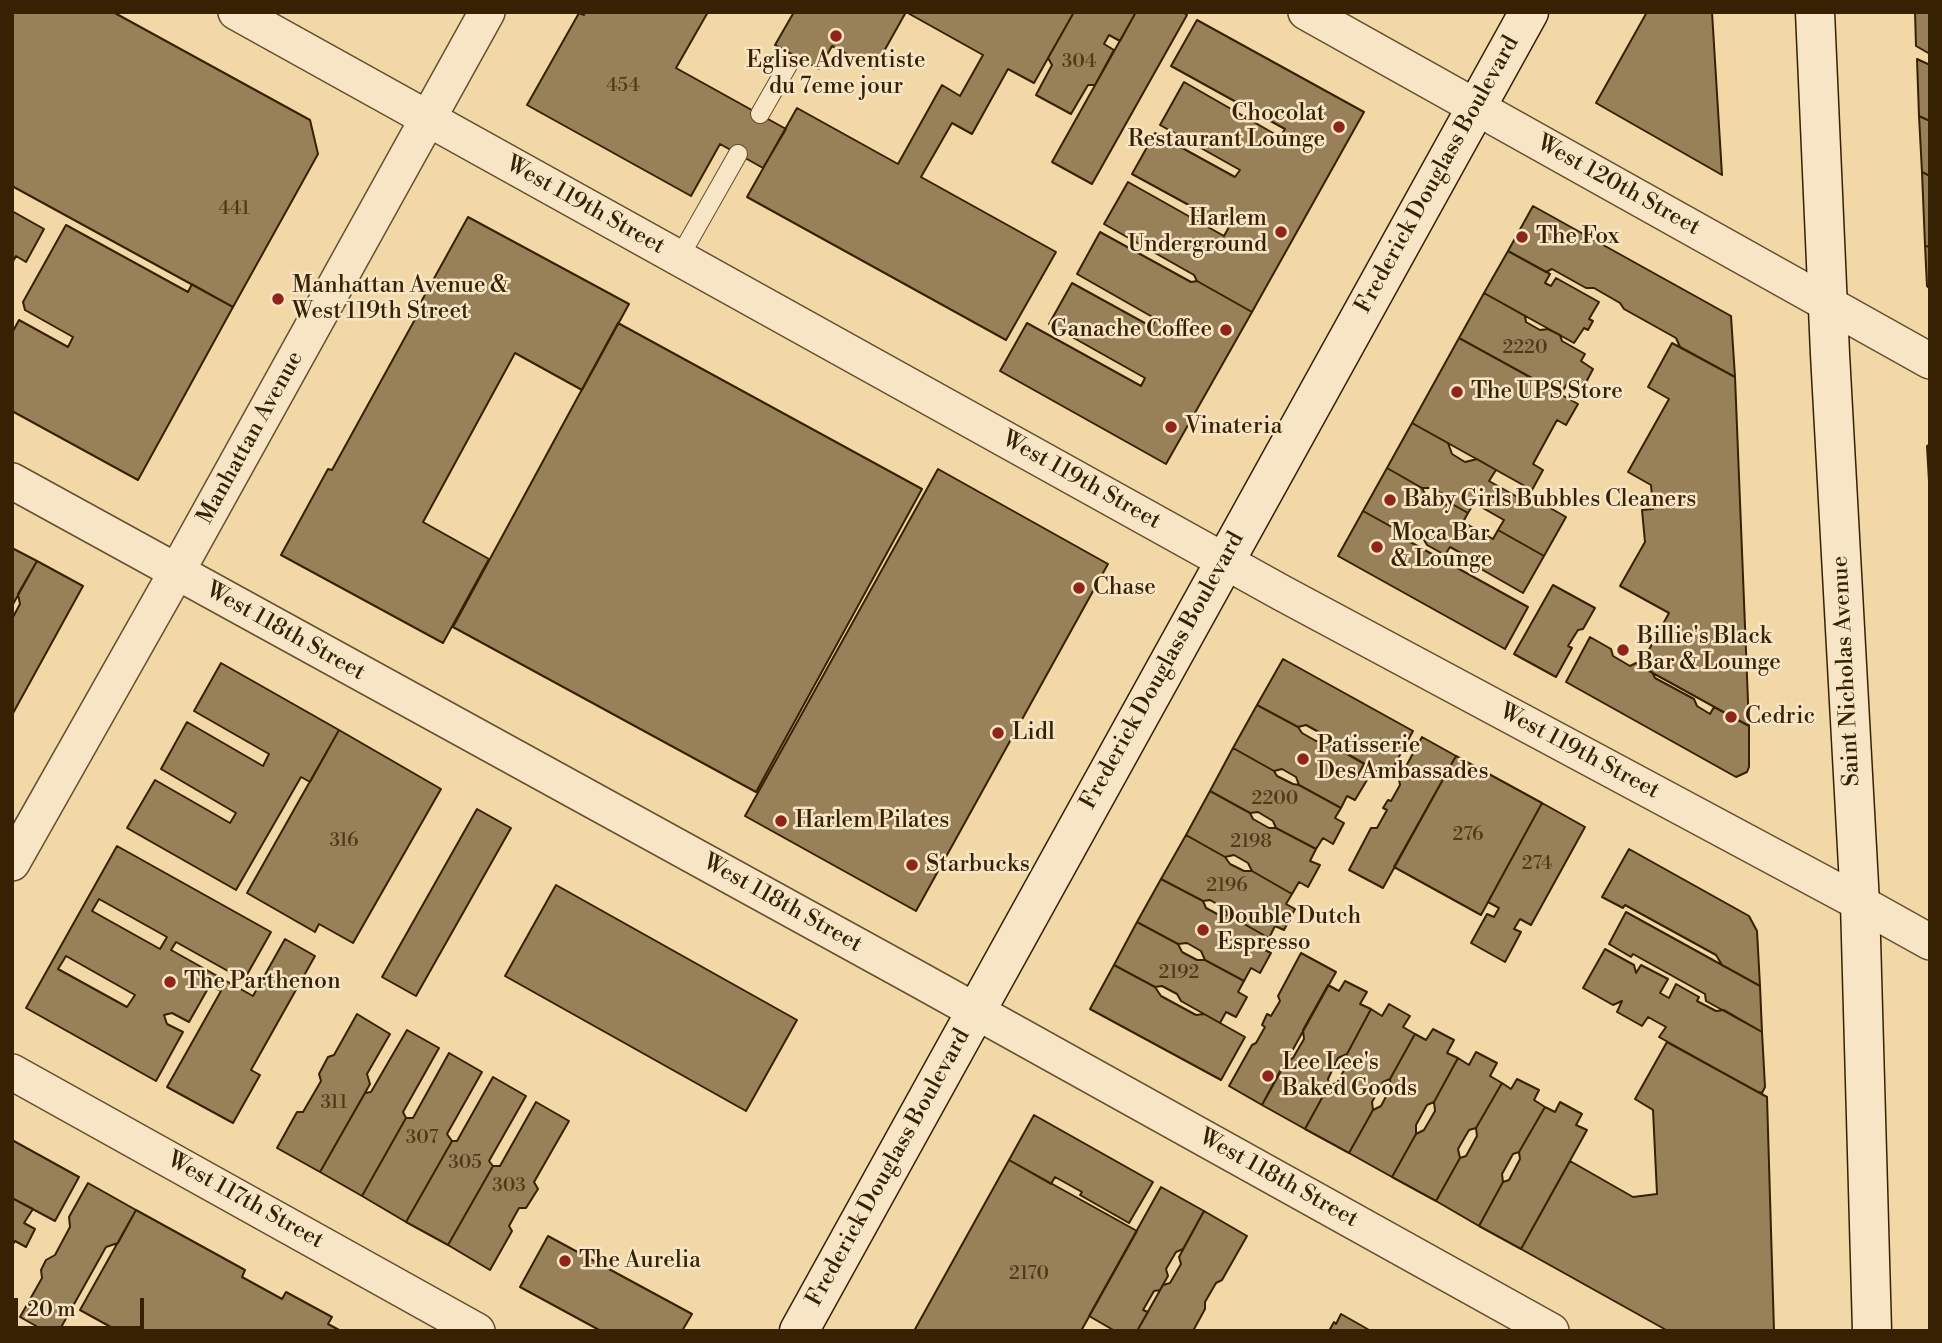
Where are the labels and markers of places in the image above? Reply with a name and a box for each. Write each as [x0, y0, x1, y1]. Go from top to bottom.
marker: Eglise Adventiste du 7eme jour [828, 28, 844, 44]
place label: Eglise Adventiste du 7eme jour [746, 47, 926, 101]
place label: Chocolat Restaurant Lounge [1128, 100, 1325, 154]
marker: Chocolat Restaurant Lounge [1331, 119, 1347, 135]
place label: Harlem Underground [1128, 205, 1267, 259]
place label: The Fox [1536, 223, 1619, 251]
marker: Harlem Underground [1273, 224, 1289, 240]
marker: The Fox [1514, 229, 1530, 245]
place label: Manhattan Avenue & West 119th Street [292, 272, 509, 326]
marker: Manhattan Avenue & West 119th Street [270, 291, 286, 307]
place label: Ganache Coffee [1051, 316, 1212, 344]
marker: Ganache Coffee [1218, 322, 1234, 338]
place label: The UPS Store [1471, 378, 1623, 406]
marker: The UPS Store [1449, 384, 1465, 400]
place label: Vinateria [1185, 413, 1282, 441]
marker: Vinateria [1163, 419, 1179, 435]
place label: Baby Girls Bubbles Cleaners [1404, 486, 1696, 514]
marker: Baby Girls Bubbles Cleaners [1382, 492, 1398, 508]
place label: Moca Bar & Lounge [1391, 520, 1492, 574]
marker: Moca Bar & Lounge [1369, 539, 1385, 555]
place label: Chase [1093, 574, 1156, 602]
marker: Chase [1071, 580, 1087, 596]
place label: Billie's Black Bar & Lounge [1637, 623, 1781, 677]
marker: Billie's Black Bar & Lounge [1615, 642, 1631, 658]
place label: Cedric [1745, 703, 1815, 731]
marker: Cedric [1723, 709, 1739, 725]
place label: Lidl [1012, 719, 1055, 747]
marker: Lidl [990, 725, 1006, 741]
place label: Patisserie Des Ambassades [1317, 732, 1489, 786]
marker: Patisserie Des Ambassades [1295, 751, 1311, 767]
place label: Harlem Pilates [795, 807, 949, 835]
marker: Harlem Pilates [773, 813, 789, 829]
place label: Starbucks [926, 851, 1030, 879]
marker: Starbucks [904, 857, 920, 873]
place label: Double Dutch Espresso [1217, 903, 1361, 957]
marker: Double Dutch Espresso [1195, 922, 1211, 938]
place label: The Parthenon [184, 968, 341, 996]
marker: The Parthenon [162, 974, 178, 990]
place label: Lee Lee's Baked Goods [1282, 1049, 1417, 1103]
marker: Lee Lee's Baked Goods [1260, 1068, 1276, 1084]
place label: The Aurelia [579, 1247, 701, 1275]
marker: The Aurelia [557, 1253, 573, 1269]

